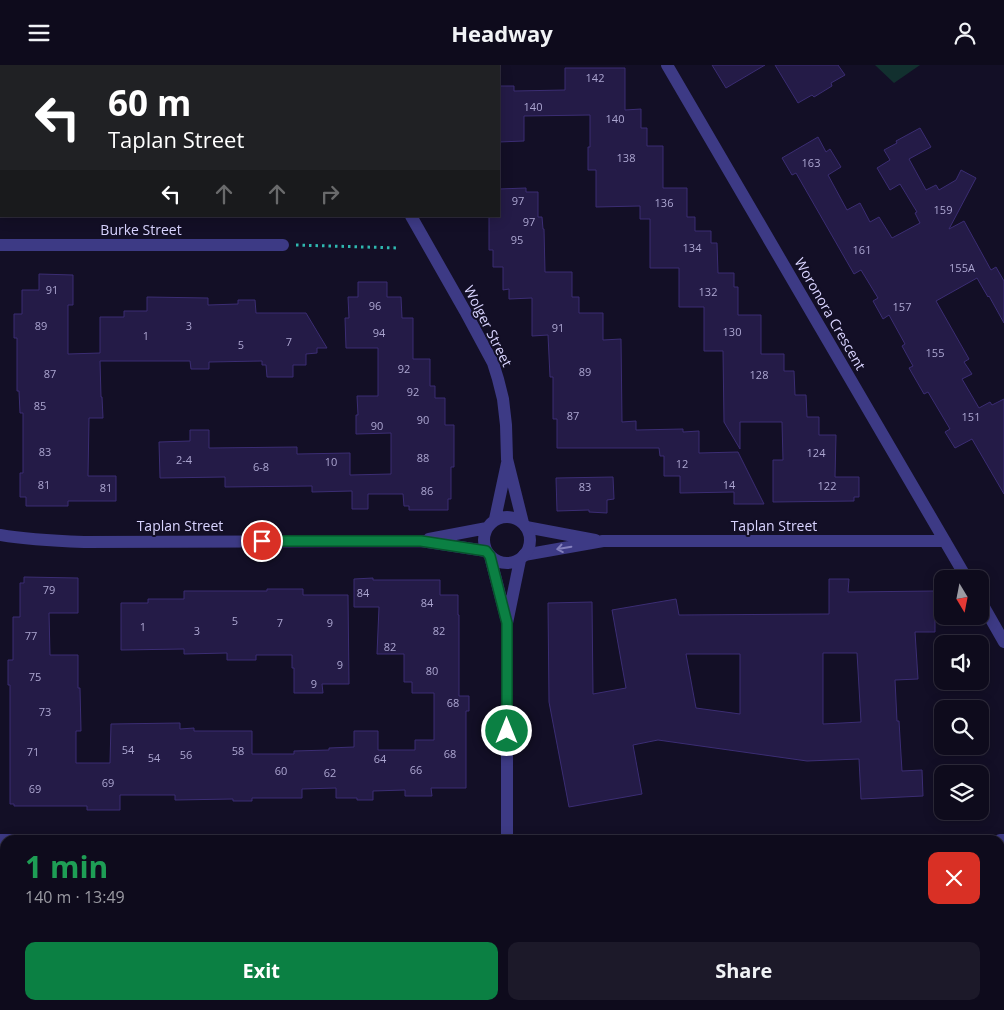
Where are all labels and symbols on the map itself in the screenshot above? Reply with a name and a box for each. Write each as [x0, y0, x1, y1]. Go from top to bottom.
house number: 142 [586, 70, 604, 85]
house number: 140 [524, 99, 542, 114]
house number: 140 [606, 111, 624, 126]
house number: 138 [617, 150, 635, 165]
house number: 163 [802, 155, 820, 170]
house number: 97 [512, 193, 524, 208]
house number: 136 [655, 195, 673, 210]
house number: 159 [934, 202, 952, 217]
house number: 97 [523, 214, 535, 229]
street label: Burke Street [100, 220, 182, 239]
house number: 95 [511, 232, 523, 247]
house number: 134 [683, 240, 702, 255]
house number: 161 [853, 242, 871, 257]
street label: Woronora Crescent [790, 254, 870, 373]
house number: 155A [949, 260, 975, 275]
house number: 91 [46, 282, 58, 297]
street label: Wolger Street [460, 282, 517, 370]
house number: 132 [699, 284, 717, 299]
house number: 96 [369, 298, 381, 313]
house number: 157 [893, 299, 911, 314]
house number: 89 [35, 318, 47, 333]
house number: 3 [186, 318, 192, 333]
house number: 91 [552, 320, 564, 335]
house number: 130 [723, 324, 741, 339]
house number: 94 [373, 325, 386, 340]
house number: 1 [143, 328, 149, 343]
house number: 7 [286, 334, 292, 349]
house number: 5 [238, 337, 244, 352]
house number: 155 [926, 345, 944, 360]
house number: 92 [398, 361, 410, 376]
house number: 89 [579, 364, 591, 379]
house number: 87 [44, 366, 56, 381]
house number: 128 [750, 367, 768, 382]
house number: 92 [407, 384, 419, 399]
house number: 85 [34, 398, 46, 413]
house number: 87 [567, 408, 579, 423]
house number: 151 [962, 409, 980, 424]
house number: 90 [417, 412, 429, 427]
house number: 90 [371, 418, 383, 433]
house number: 83 [39, 444, 51, 459]
house number: 124 [807, 445, 826, 460]
house number: 88 [417, 450, 429, 465]
house number: 2-4 [176, 452, 193, 467]
house number: 10 [325, 454, 337, 469]
house number: 12 [676, 456, 688, 471]
house number: 6-8 [253, 459, 269, 474]
house number: 81 [38, 477, 50, 492]
house number: 14 [723, 477, 736, 492]
house number: 122 [818, 478, 836, 493]
house number: 83 [579, 479, 591, 494]
house number: 81 [100, 480, 112, 495]
house number: 86 [421, 483, 433, 498]
street label: Taplan Street [137, 516, 223, 535]
street label: Taplan Street [731, 516, 817, 535]
pin [241, 520, 283, 562]
one-way arrow [556, 544, 572, 554]
north arrow [934, 570, 989, 625]
house number: 79 [43, 582, 55, 597]
house number: 84 [357, 585, 370, 600]
house number: 84 [421, 595, 434, 610]
house number: 5 [232, 613, 238, 628]
house number: 7 [277, 615, 283, 630]
house number: 9 [327, 615, 333, 630]
house number: 1 [140, 619, 146, 634]
house number: 3 [194, 623, 200, 638]
house number: 82 [433, 623, 445, 638]
house number: 77 [25, 628, 37, 643]
house number: 82 [384, 639, 396, 654]
house number: 9 [337, 657, 343, 672]
house number: 80 [426, 663, 438, 678]
house number: 75 [29, 669, 41, 684]
house number: 9 [311, 676, 317, 691]
house number: 68 [447, 695, 459, 710]
house number: 73 [39, 704, 51, 719]
position arrow [480, 704, 532, 756]
house number: 54 [122, 742, 135, 757]
house number: 58 [232, 743, 244, 758]
house number: 71 [27, 744, 39, 759]
house number: 68 [444, 746, 456, 761]
house number: 56 [180, 747, 192, 762]
house number: 54 [148, 750, 161, 765]
house number: 64 [374, 751, 387, 766]
house number: 66 [410, 762, 422, 777]
house number: 60 [275, 763, 287, 778]
house number: 62 [324, 765, 336, 780]
house number: 69 [102, 775, 114, 790]
house number: 69 [29, 781, 41, 796]

